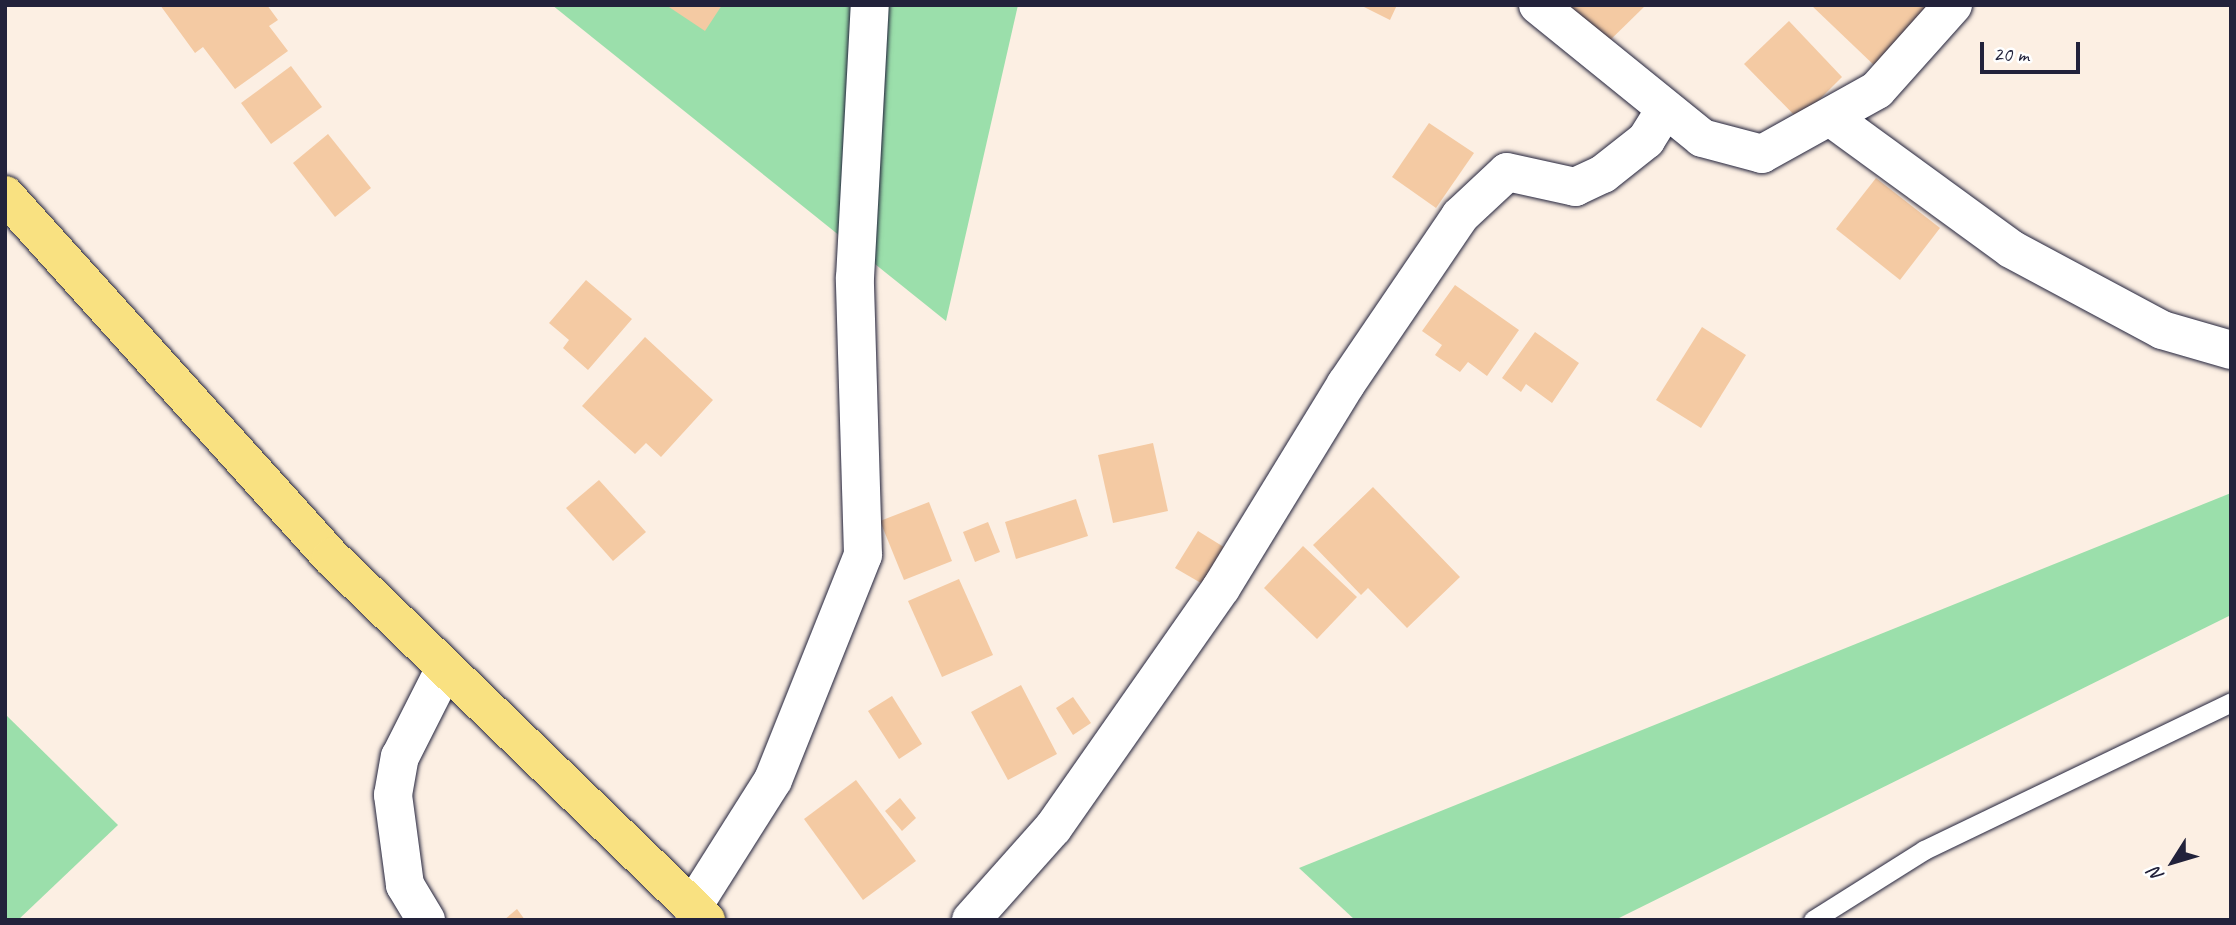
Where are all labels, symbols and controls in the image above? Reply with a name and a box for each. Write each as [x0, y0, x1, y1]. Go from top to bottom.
scale bar [1984, 28, 2084, 72]
text: 20 m [1993, 41, 2029, 67]
north arrow [2138, 827, 2208, 897]
text: N [2143, 863, 2169, 887]

